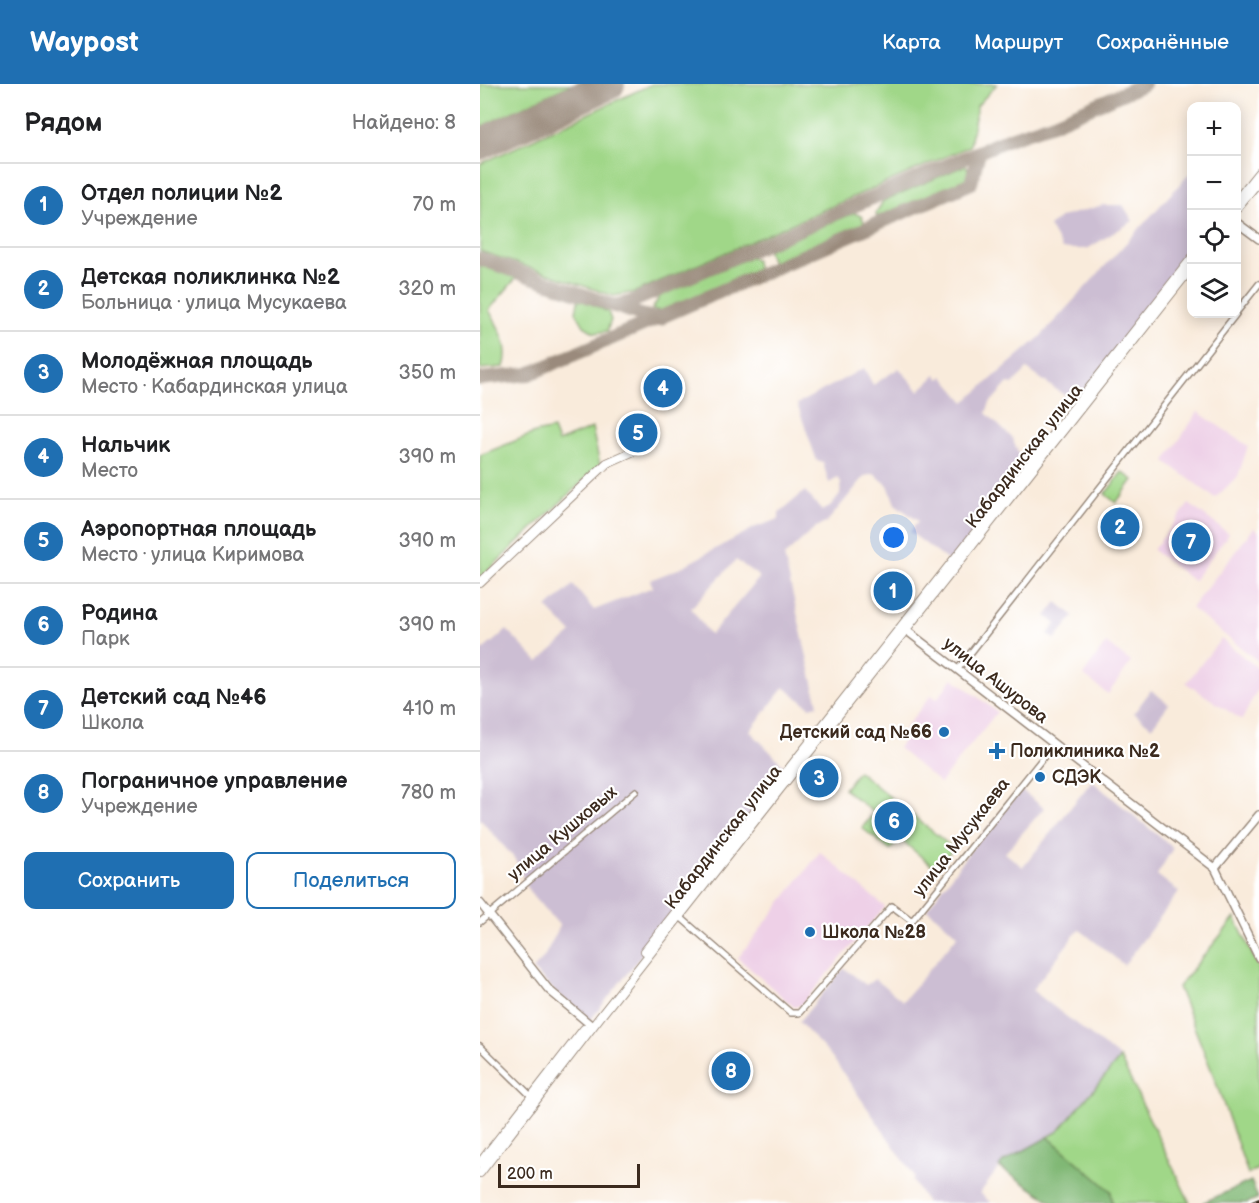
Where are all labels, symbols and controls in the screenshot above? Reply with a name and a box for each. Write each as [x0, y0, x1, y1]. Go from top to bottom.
text: Waypost [30, 26, 139, 59]
text: Карта [882, 30, 941, 55]
text: Маршрут [974, 30, 1063, 55]
text: Сохранённые [1096, 30, 1229, 55]
map controls [1187, 102, 1241, 318]
button: + [1187, 102, 1241, 156]
text: Рядом [24, 108, 102, 139]
text: Найдено: 8 [352, 111, 456, 135]
button: − [1187, 156, 1241, 210]
text: Отдел полиции №2 [81, 180, 282, 207]
text: 1 [39, 193, 48, 217]
text: 70 m [412, 193, 456, 217]
text: Учреждение [81, 207, 198, 231]
button: locate [1187, 210, 1241, 264]
text: Детская поликлинка №2 [81, 264, 340, 291]
button: layers [1187, 264, 1241, 318]
text: 2 [38, 277, 49, 301]
text: 320 m [398, 277, 456, 301]
text: Больница · улица Мусукаева [81, 291, 347, 315]
text: Молодёжная площадь [81, 348, 313, 375]
text: 3 [38, 361, 49, 385]
text: 350 m [399, 361, 456, 385]
pin: 4 [644, 366, 682, 410]
text: Место · Кабардинская улица [81, 375, 348, 399]
street label: Кабардинская улица [962, 380, 1087, 533]
pin: 5 [618, 410, 658, 456]
text: Нальчик [81, 432, 170, 459]
text: 4 [38, 445, 49, 469]
text: 390 m [398, 445, 456, 469]
text: Место [81, 459, 138, 483]
pin: 2 [1100, 504, 1140, 550]
text: Аэропортная площадь [81, 516, 316, 543]
pin: 7 [1172, 520, 1210, 564]
your location [879, 523, 908, 552]
text: 5 [38, 529, 49, 553]
text: 390 m [398, 529, 456, 553]
text: Место · улица Киримова [81, 543, 304, 567]
pin: 1 [874, 568, 912, 614]
text: Родина [81, 600, 157, 627]
text: 6 [37, 613, 50, 637]
text: 390 m [398, 613, 456, 637]
text: Парк [81, 627, 130, 651]
street label: улица Ашурова [939, 633, 1053, 728]
text: Детский сад №46 [81, 684, 267, 711]
text: 7 [38, 697, 49, 721]
text: 410 m [402, 697, 456, 721]
text: Школа [81, 711, 144, 735]
place label: Детский сад №66 [780, 722, 932, 743]
marker: Детский сад №66 [937, 725, 951, 739]
place label: Поликлиника №2 [1010, 741, 1160, 762]
marker: Поликлиника №2 [988, 742, 1006, 760]
pin: 3 [800, 756, 838, 800]
street label: Кабардинская улица [661, 761, 786, 914]
place label: СДЭК [1052, 767, 1102, 788]
text: Пограничное управление [81, 768, 347, 795]
marker: СДЭК [1033, 770, 1047, 784]
street label: улица Мусукаева [908, 773, 1015, 901]
text: 8 [37, 781, 50, 805]
text: 780 m [401, 781, 456, 805]
street label: улица Кушховых [503, 782, 621, 885]
text: Учреждение [81, 795, 198, 819]
pin: 6 [874, 798, 914, 844]
button: Сохранить [24, 852, 234, 909]
button: Поделиться [246, 852, 456, 909]
place label: Школа №28 [822, 922, 926, 943]
marker: Школа №28 [803, 925, 817, 939]
pin: 8 [712, 1048, 750, 1094]
scale bar [498, 1161, 640, 1188]
text: 200 m [507, 1165, 553, 1184]

